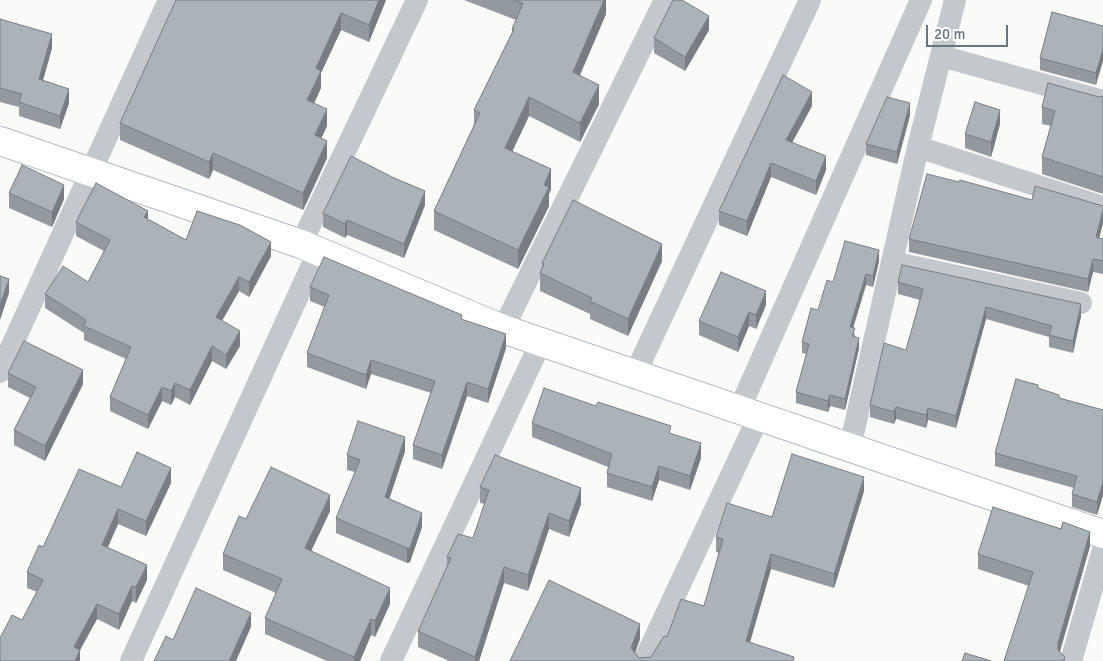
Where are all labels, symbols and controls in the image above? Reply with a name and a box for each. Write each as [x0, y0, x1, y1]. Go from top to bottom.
scale bar [928, 15, 1010, 47]
text: 20 m [934, 25, 965, 43]

